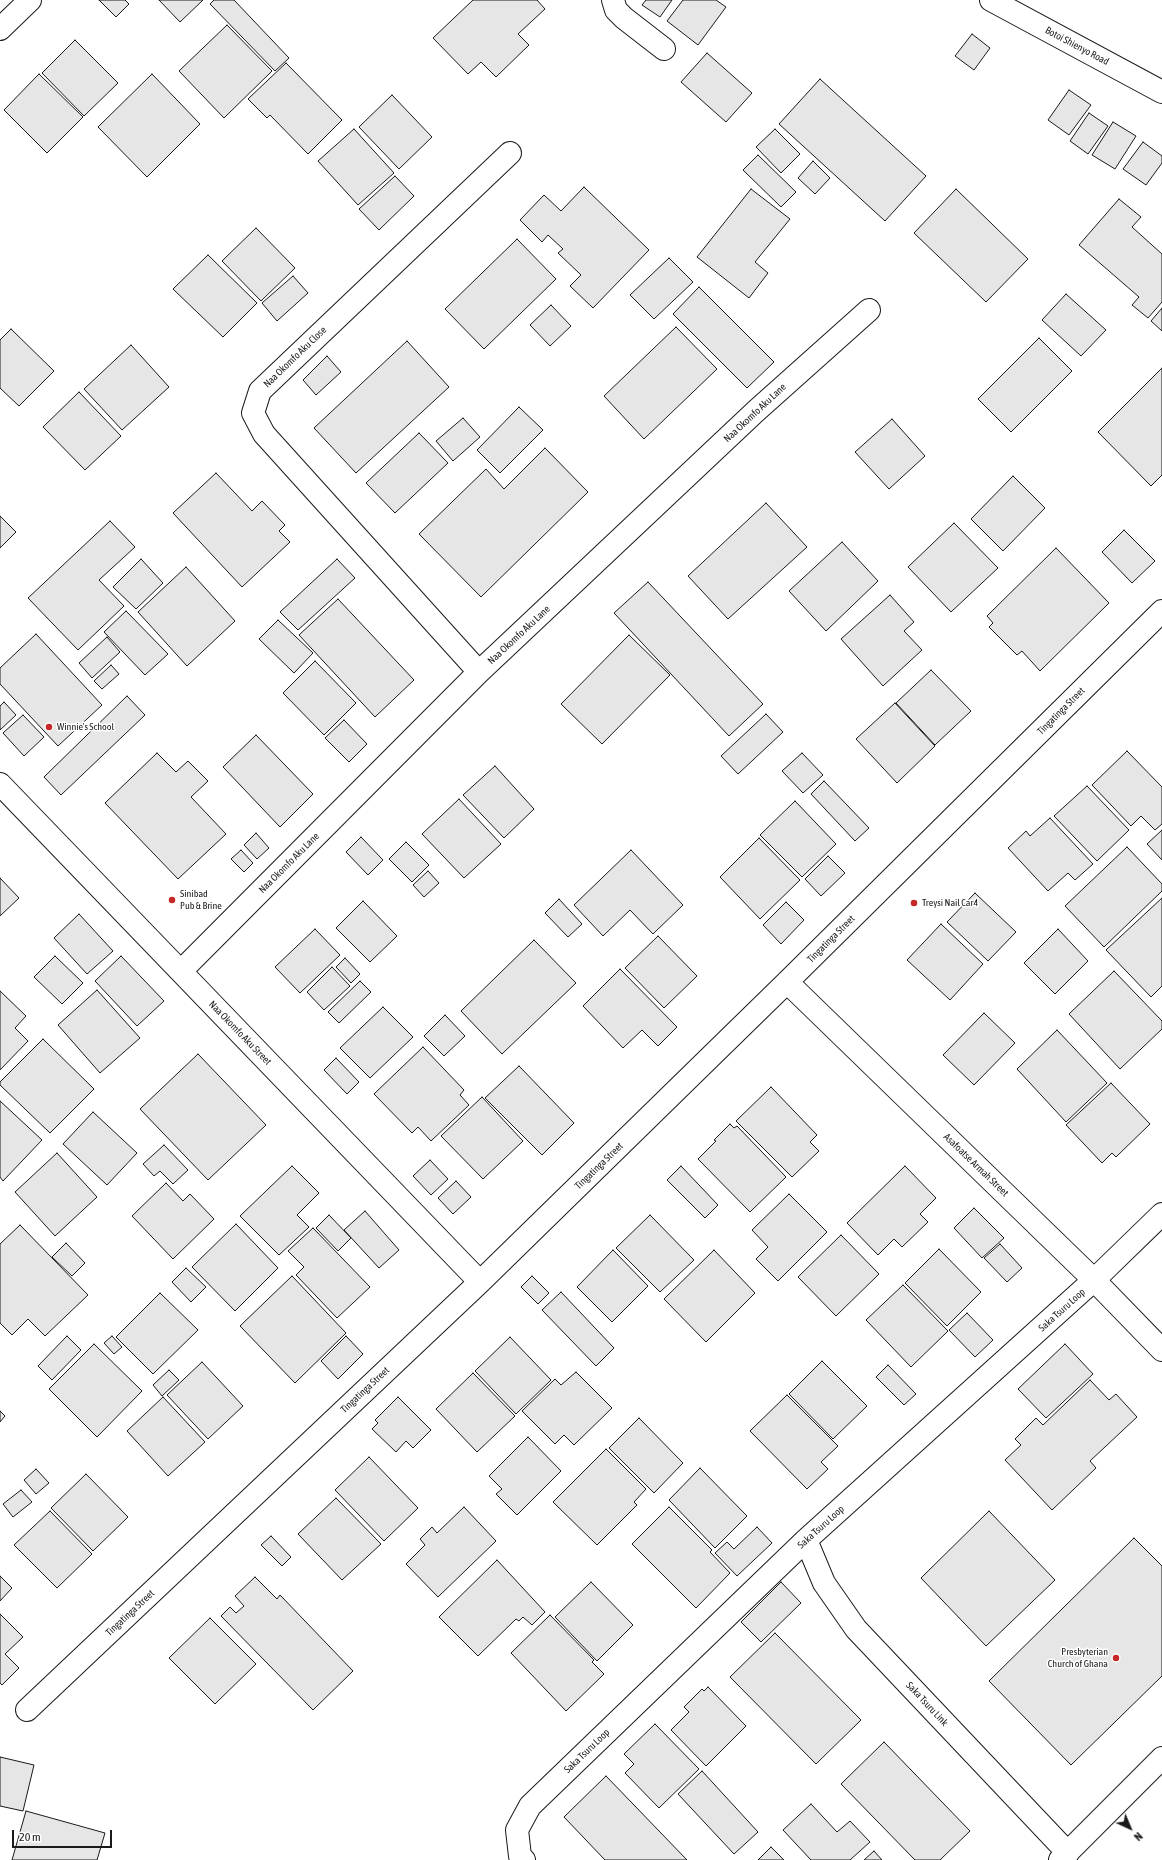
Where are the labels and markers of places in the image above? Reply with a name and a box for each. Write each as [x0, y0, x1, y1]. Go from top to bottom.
place label: Winnie's School [57, 721, 114, 733]
marker: Winnie's School [44, 722, 54, 732]
place label: Sinibad Pub & Brine [180, 888, 222, 912]
marker: Sinibad Pub & Brine [167, 895, 177, 905]
place label: Treysi Nail Car4 [922, 897, 978, 909]
marker: Treysi Nail Car4 [909, 898, 919, 908]
place label: Presbyterian Church of Ghana [1048, 1646, 1108, 1670]
marker: Presbyterian Church of Ghana [1111, 1653, 1121, 1663]

